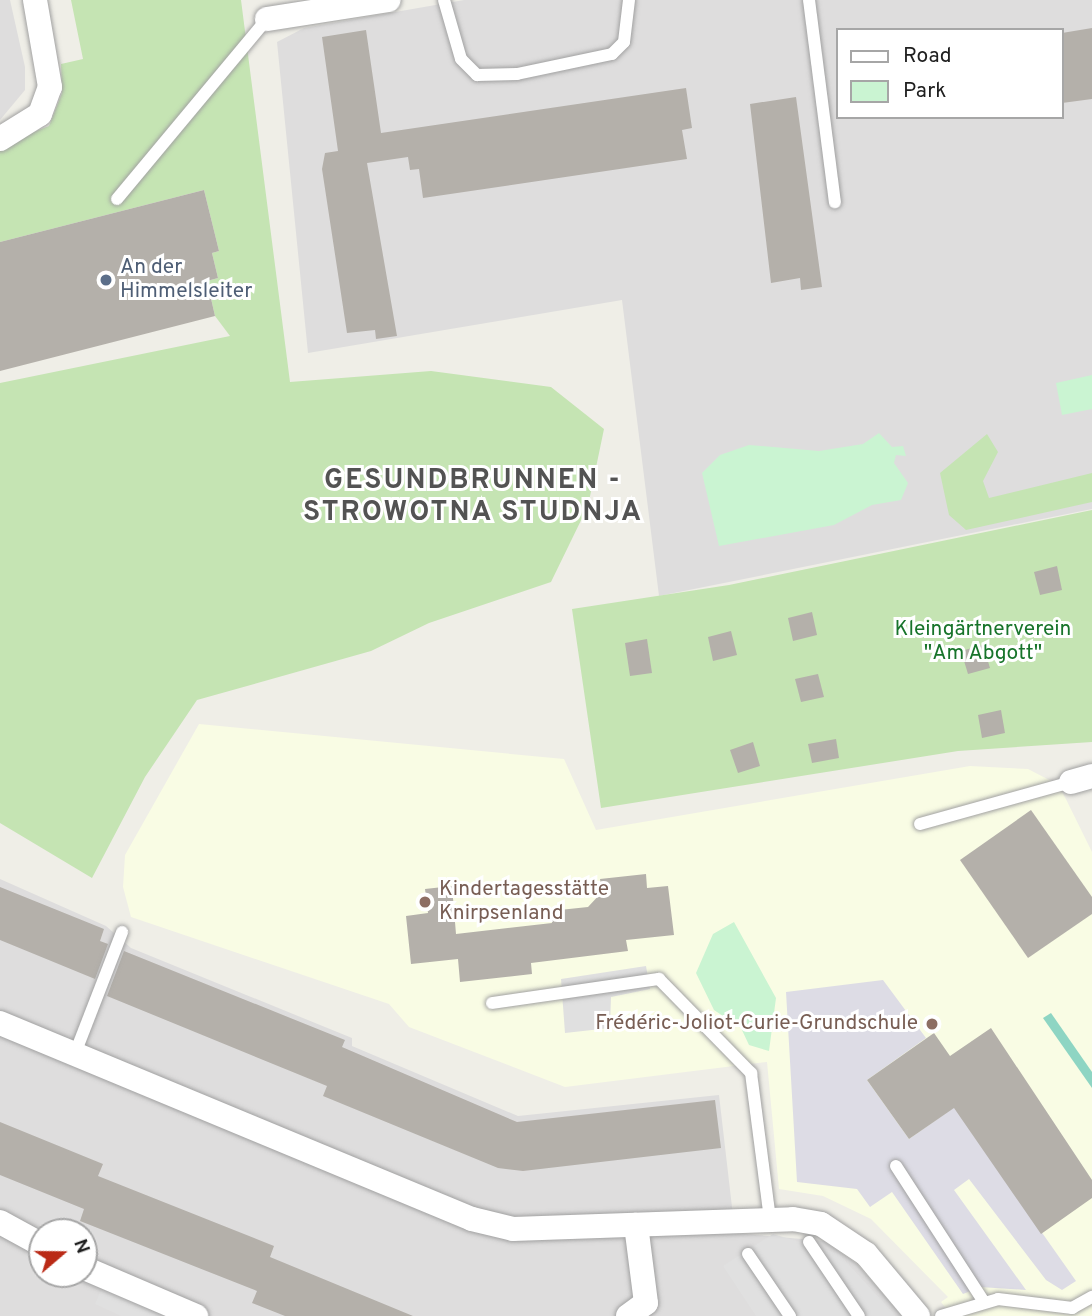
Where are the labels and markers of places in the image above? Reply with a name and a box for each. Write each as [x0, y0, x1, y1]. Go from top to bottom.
place label: An der Himmelsleiter [120, 255, 252, 305]
marker: An der Himmelsleiter [98, 272, 114, 288]
place label: Kindertagesstätte Knirpsenland [439, 877, 609, 927]
marker: Kindertagesstätte Knirpsenland [417, 894, 433, 910]
place label: Frédéric-Joliot-Curie-Grundschule [595, 1011, 918, 1037]
marker: Frédéric-Joliot-Curie-Grundschule [924, 1016, 940, 1032]

